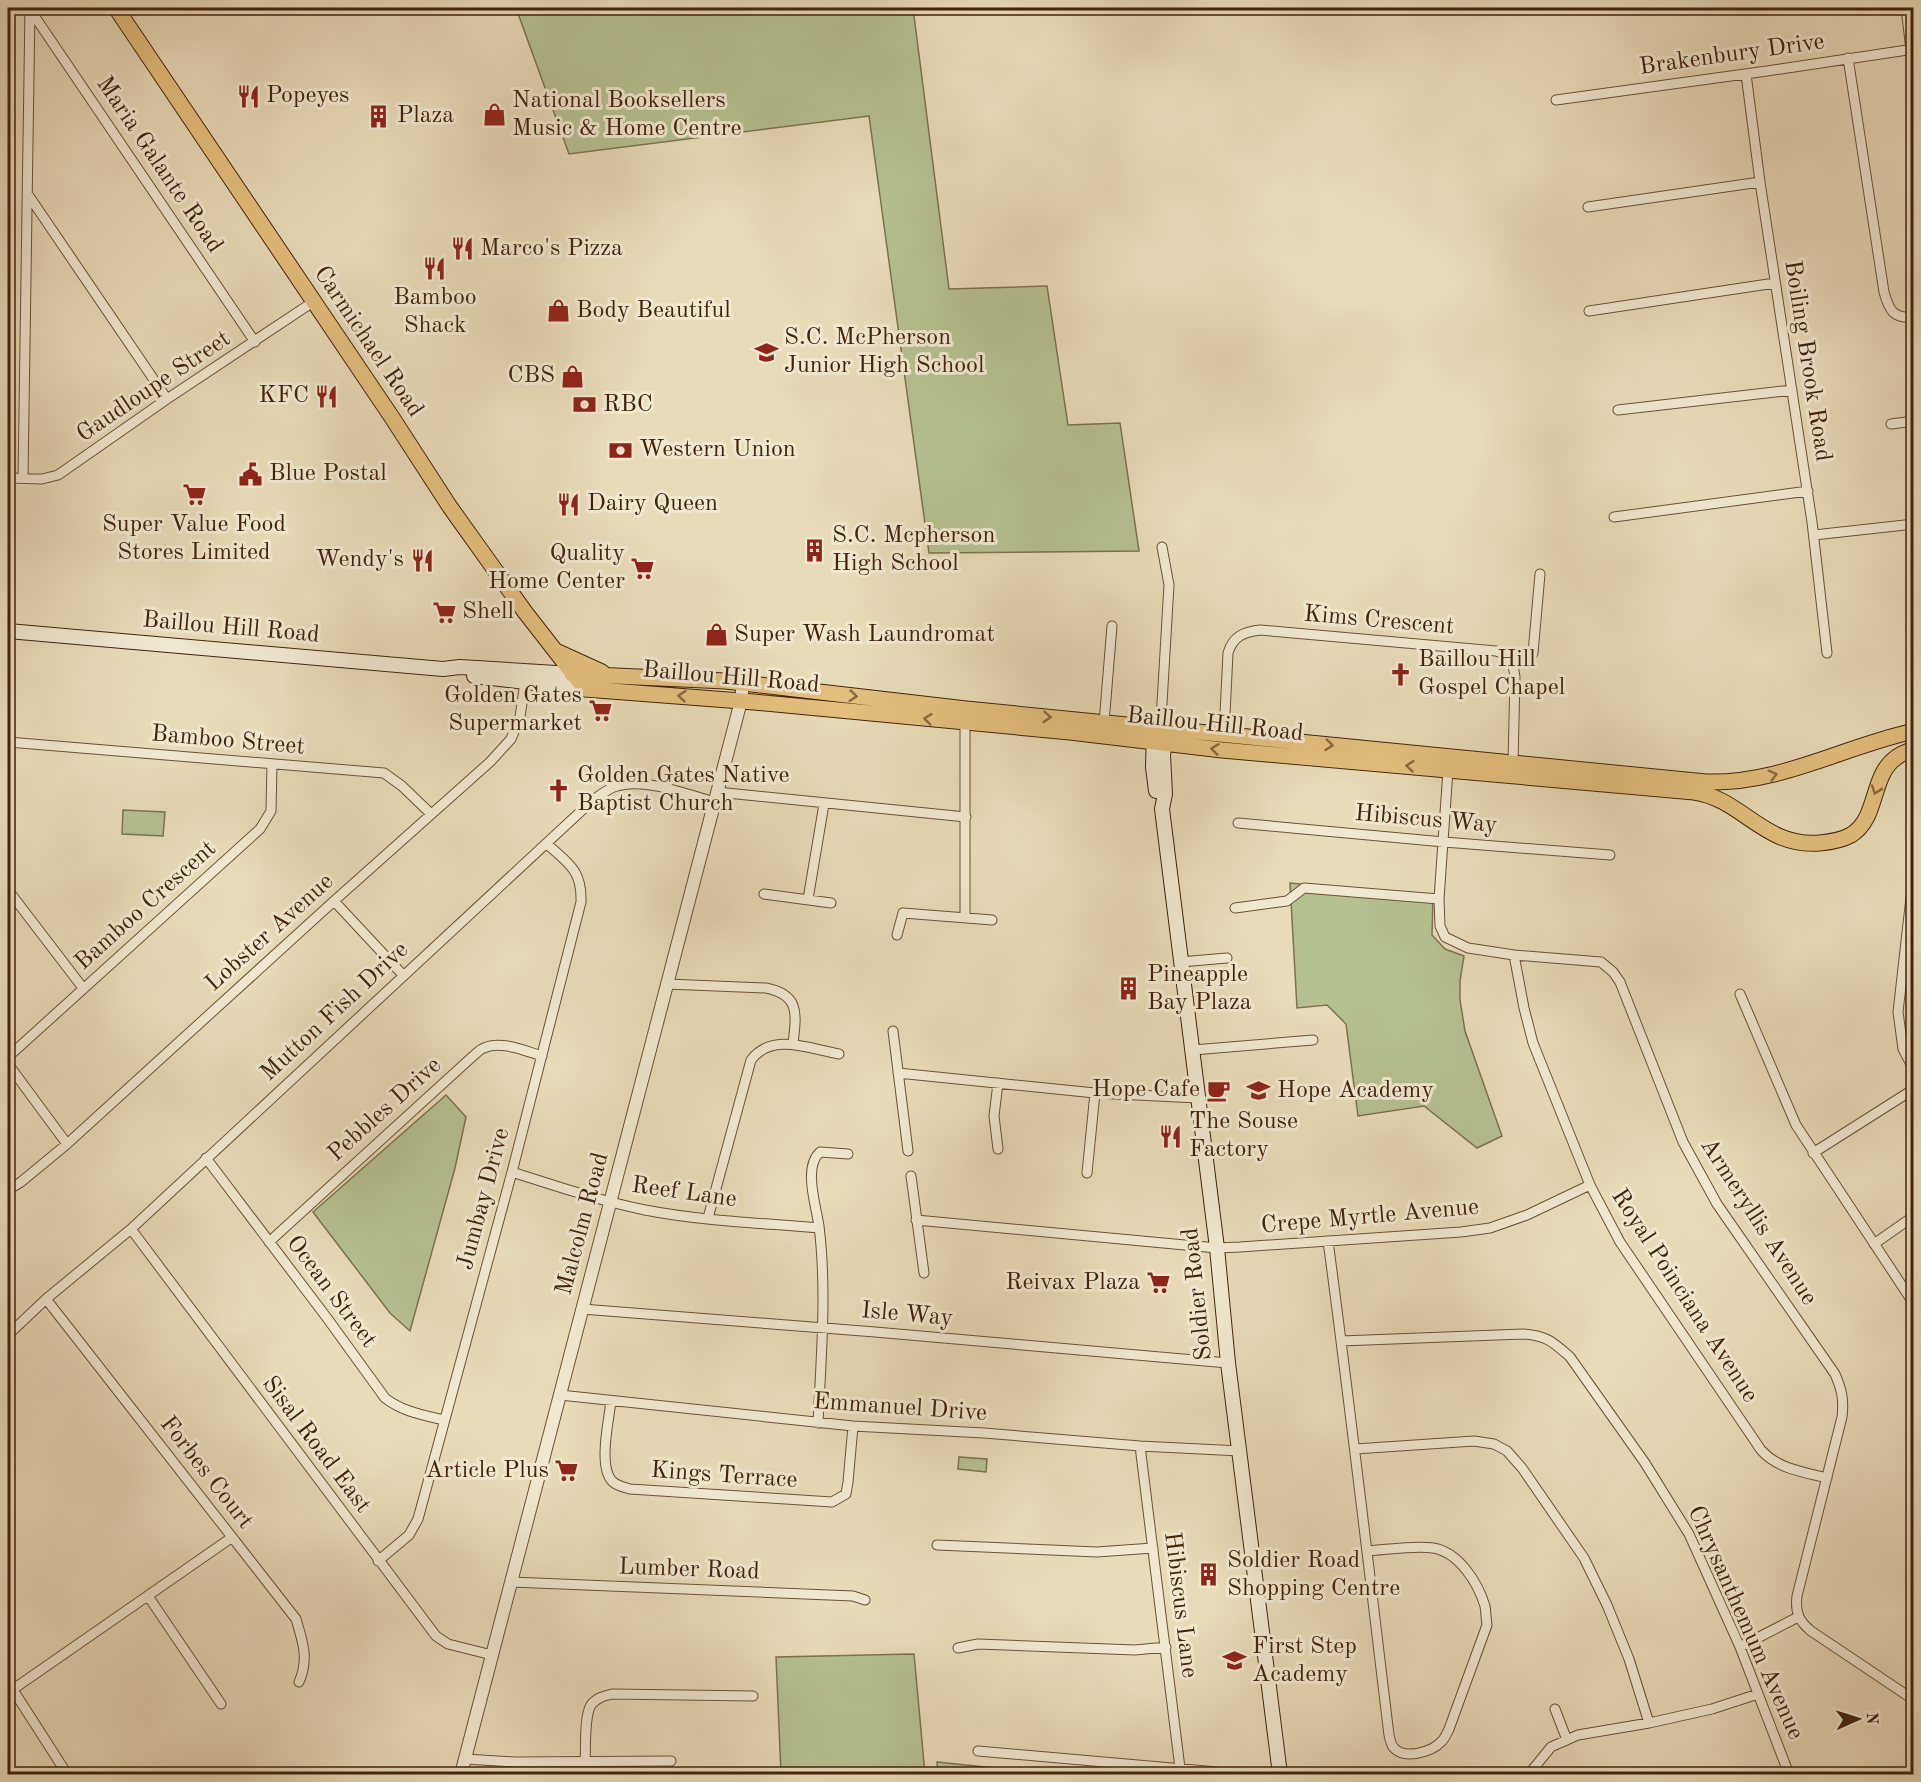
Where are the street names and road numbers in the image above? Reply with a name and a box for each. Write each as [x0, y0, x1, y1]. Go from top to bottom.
street label: Brakenbury Drive [1638, 30, 1826, 80]
street label: Maria Galante Road [91, 73, 227, 257]
street label: Boiling Brook Road [1779, 259, 1835, 463]
street label: Carmichael Road [309, 262, 427, 422]
street label: Gaudloupe Street [73, 327, 235, 447]
street label: Kims Crescent [1303, 602, 1455, 640]
street label: Baillou Hill Road [141, 608, 321, 648]
street label: Baillou Hill Road [641, 658, 821, 698]
street label: Baillou Hill Road [1125, 704, 1305, 746]
street label: Bamboo Street [150, 722, 306, 760]
street label: Hibiscus Way [1354, 802, 1498, 838]
street label: Bamboo Crescent [71, 837, 221, 975]
street label: Lobster Avenue [201, 870, 339, 996]
street label: Mutton Fish Drive [257, 938, 413, 1086]
street label: Pebbles Drive [324, 1053, 446, 1167]
street label: Jumbay Drive [454, 1126, 514, 1272]
street label: Armeryllis Avenue [1695, 1134, 1821, 1310]
street label: Malcolm Road [552, 1150, 614, 1298]
street label: Reef Lane [630, 1174, 738, 1212]
street label: Royal Poinciana Avenue [1606, 1185, 1762, 1407]
street label: Crepe Myrtle Avenue [1260, 1196, 1480, 1238]
street label: Soldier Road [1179, 1226, 1217, 1362]
street label: Ocean Street [281, 1231, 381, 1353]
street label: Isle Way [860, 1299, 954, 1331]
street label: Sisal Road East [257, 1372, 375, 1518]
street label: Emmanuel Drive [812, 1390, 988, 1426]
street label: Forbes Court [155, 1412, 257, 1534]
street label: Kings Terrace [650, 1459, 798, 1493]
street label: Chrysanthemum Avenue [1683, 1502, 1807, 1744]
street label: Hibiscus Lane [1159, 1531, 1201, 1679]
street label: Lumber Road [618, 1556, 760, 1584]

